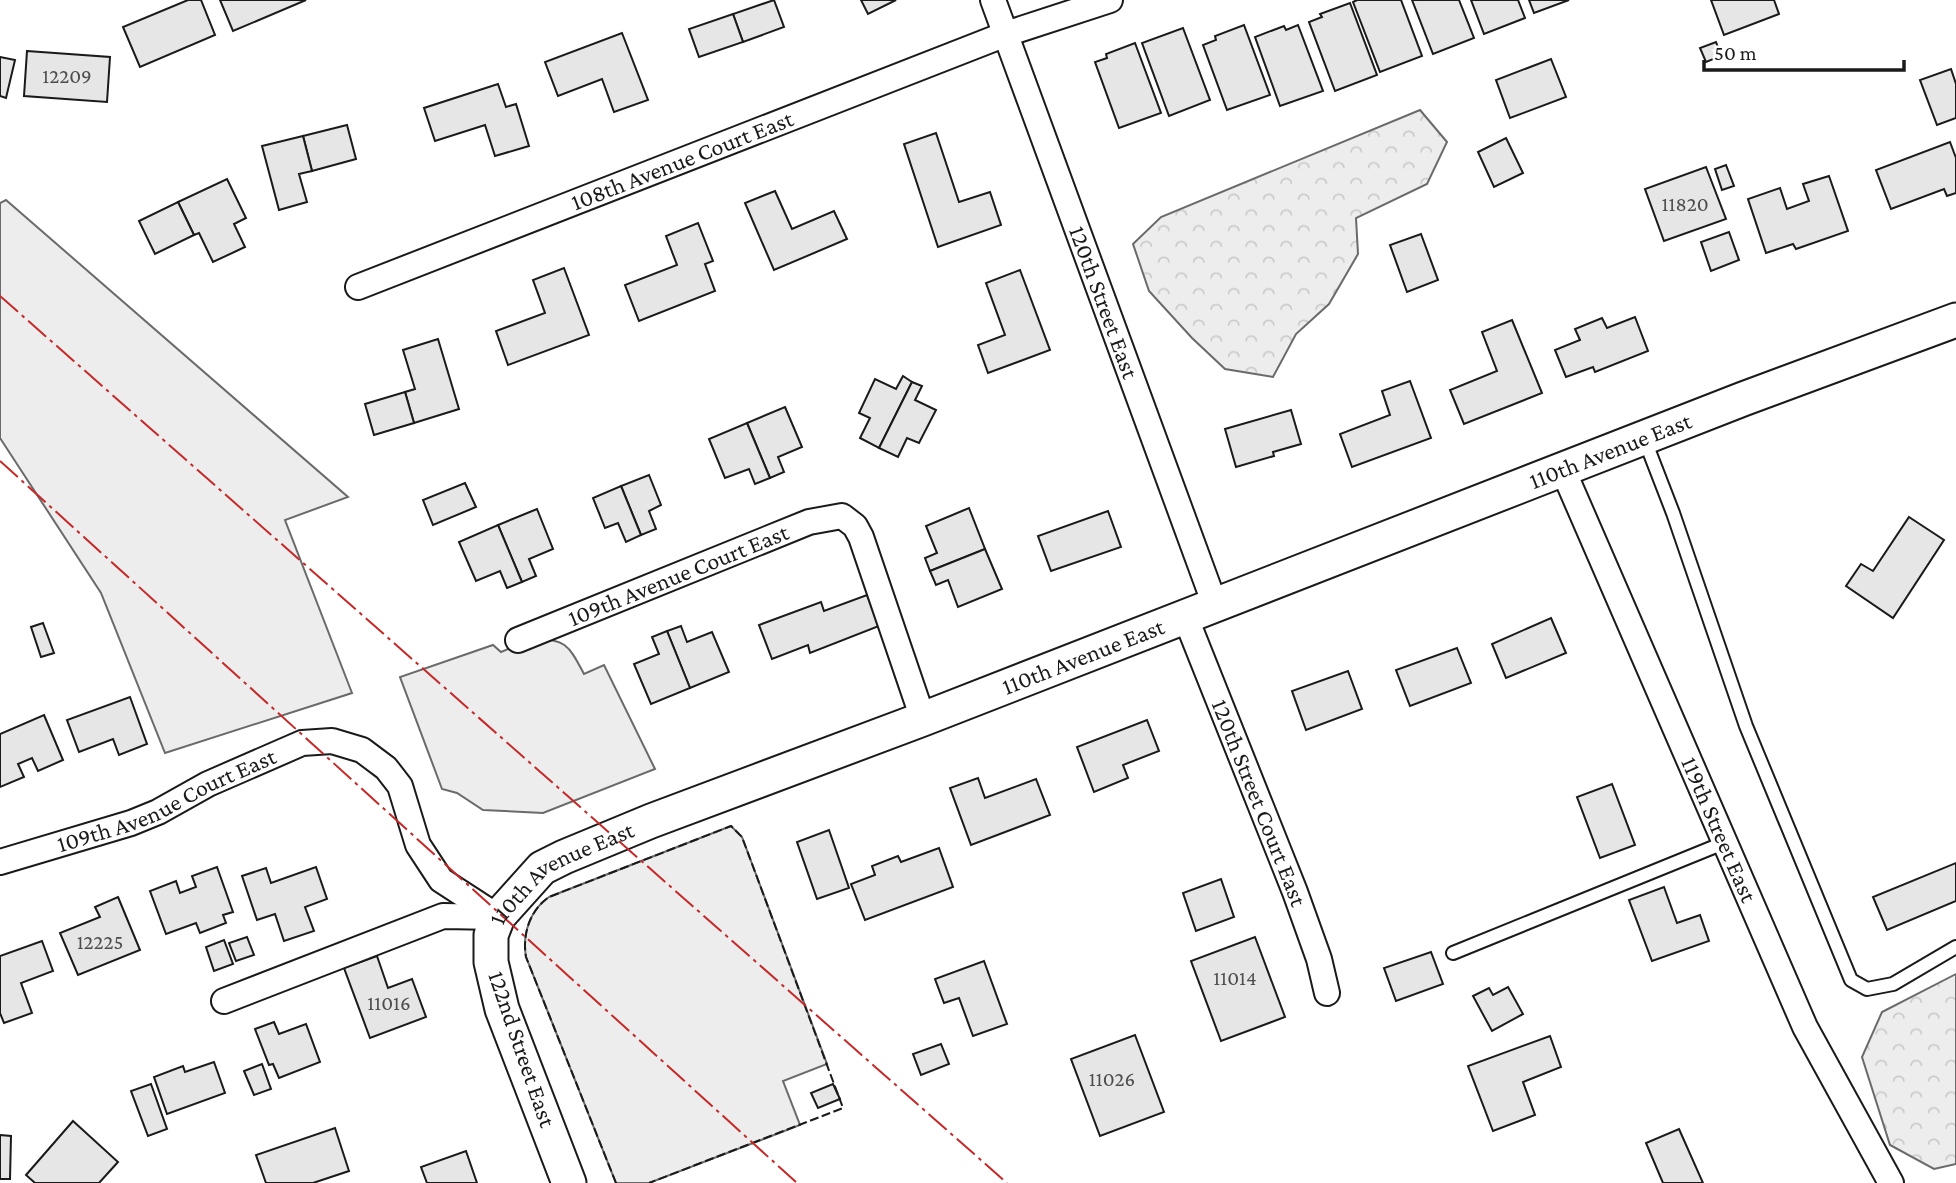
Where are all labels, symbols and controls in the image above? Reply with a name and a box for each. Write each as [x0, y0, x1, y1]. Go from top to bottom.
scale bar [1704, 28, 1904, 72]
text: 50 m [1714, 41, 1757, 65]
house number: 12209 [42, 64, 92, 88]
street label: 108th Avenue Court East [567, 104, 798, 215]
house number: 11820 [1661, 192, 1709, 216]
street label: 120th Street East [1064, 222, 1145, 383]
street label: 110th Avenue East [1525, 406, 1696, 494]
street label: 109th Avenue Court East [564, 517, 793, 631]
street label: 110th Avenue East [998, 612, 1169, 700]
street label: 120th Street Court East [1207, 695, 1313, 911]
street label: 109th Avenue Court East [54, 742, 281, 857]
street label: 119th Street East [1676, 753, 1763, 907]
street label: 110th Avenue East [482, 815, 639, 928]
house number: 12225 [77, 930, 123, 954]
house number: 11014 [1213, 966, 1257, 990]
street label: 122nd Street East [483, 967, 562, 1131]
house number: 11016 [367, 991, 411, 1015]
house number: 11026 [1089, 1067, 1135, 1091]

